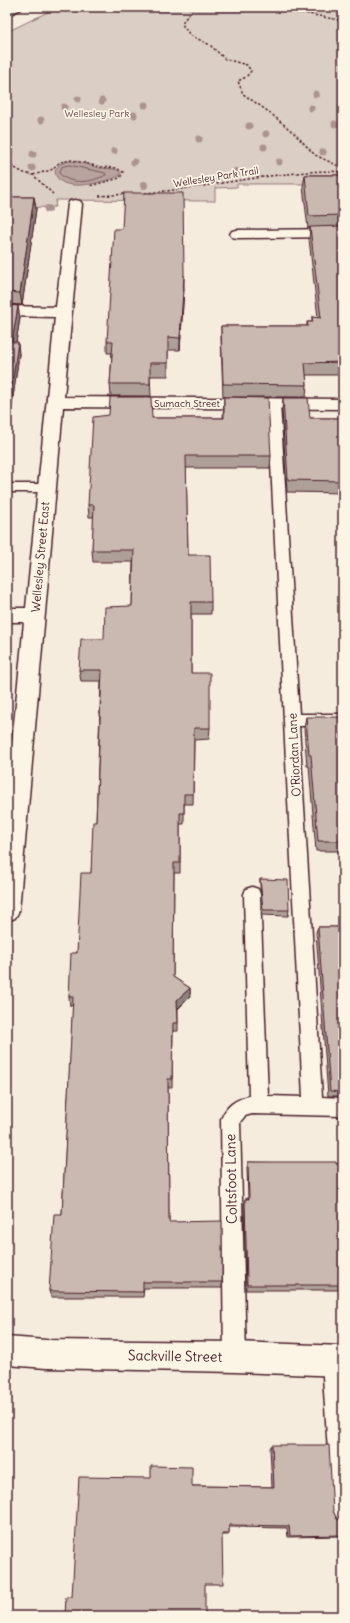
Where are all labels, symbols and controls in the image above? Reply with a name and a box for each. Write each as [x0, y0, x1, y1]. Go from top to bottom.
park label: Wellesley Park [65, 107, 129, 120]
street label: Wellesley Park Trail [173, 164, 259, 190]
street label: Sumach Street [154, 397, 221, 410]
street label: Wellesley Street East [28, 501, 52, 613]
street label: O'Riordan Lane [284, 713, 304, 797]
street label: Coltsfoot Lane [221, 1134, 241, 1224]
street label: Sackville Street [128, 1346, 223, 1366]

